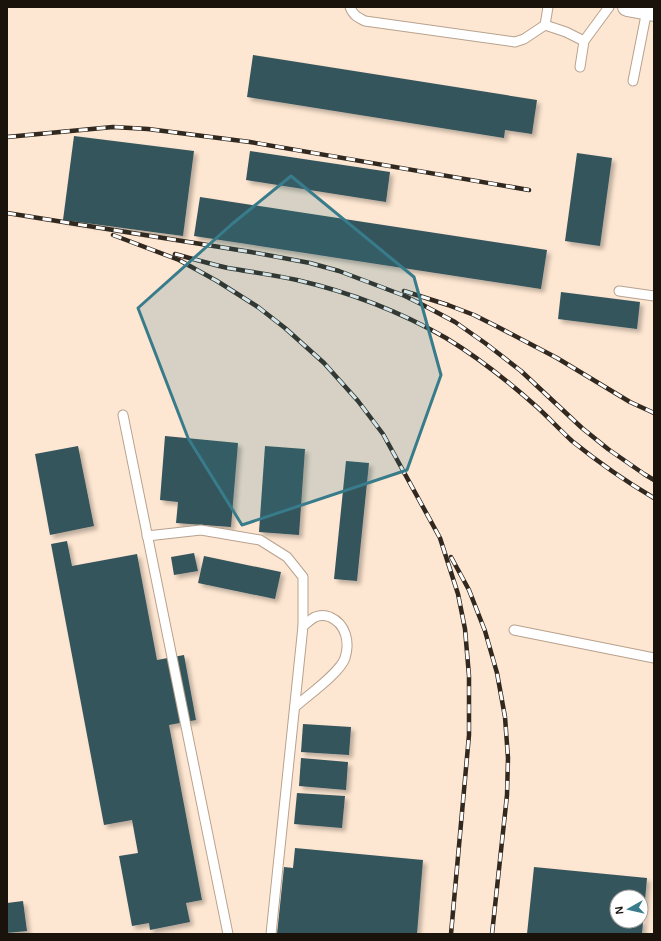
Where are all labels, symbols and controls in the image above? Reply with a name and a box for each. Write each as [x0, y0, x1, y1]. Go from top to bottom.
north arrow [609, 889, 649, 929]
text: N [613, 906, 626, 915]

